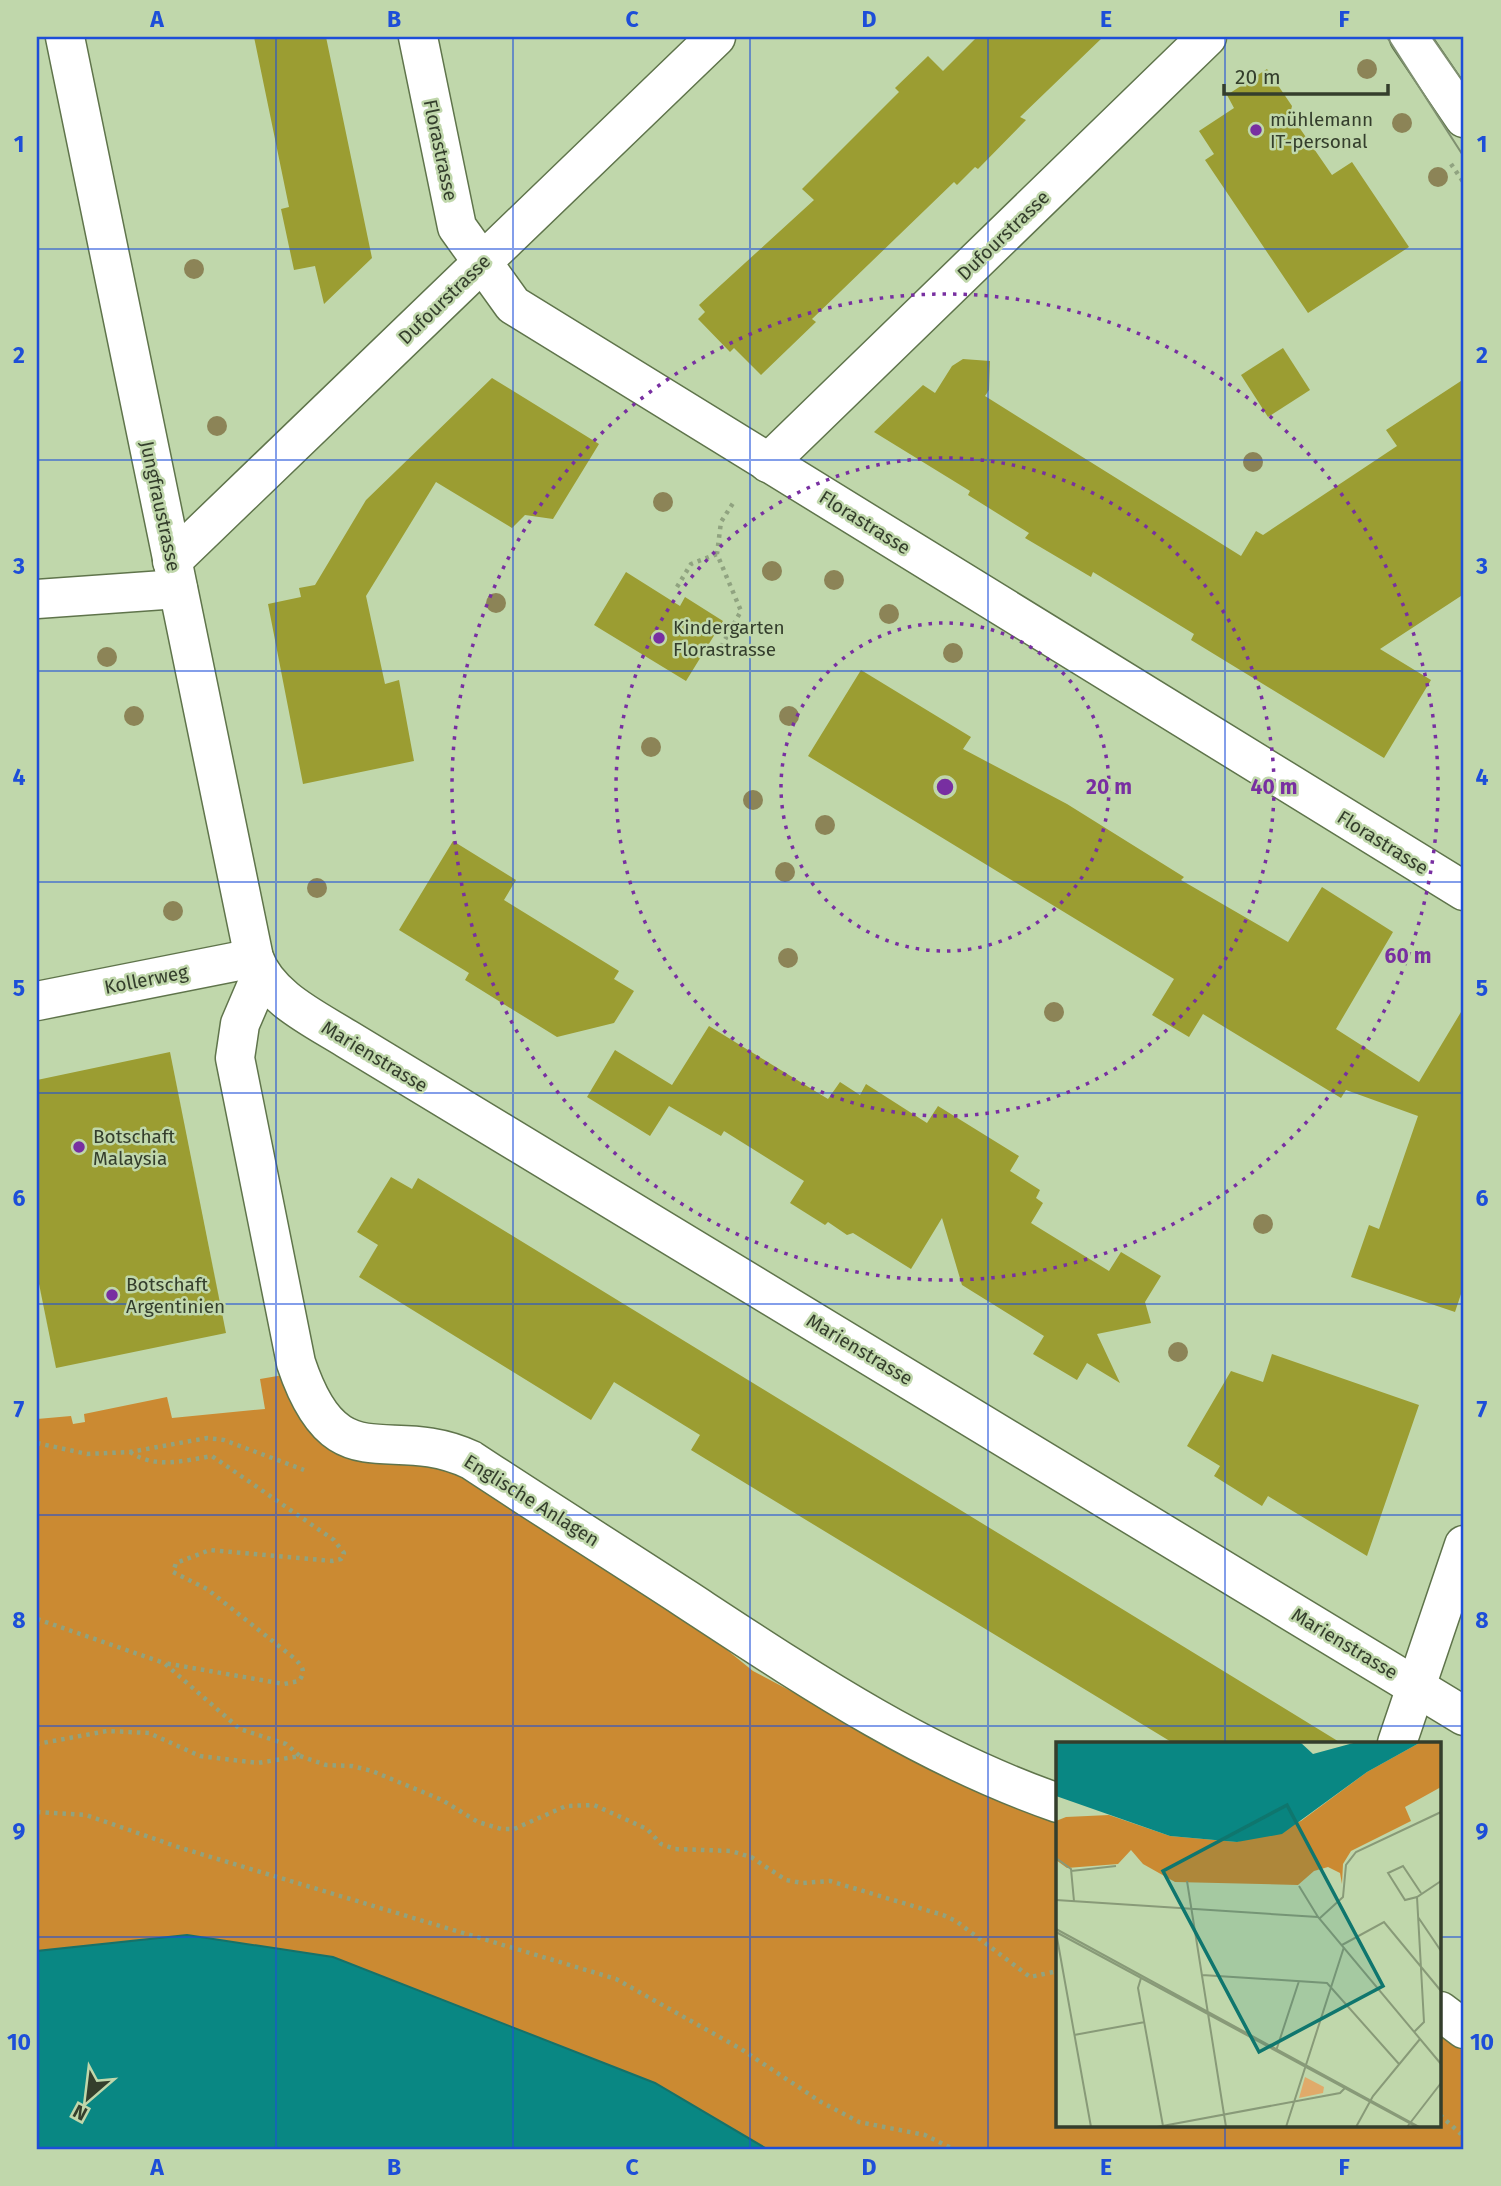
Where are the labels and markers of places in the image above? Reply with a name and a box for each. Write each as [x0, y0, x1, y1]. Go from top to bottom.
place label: mühlemann IT-personal [1270, 108, 1373, 153]
marker: mühlemann IT-personal [1248, 122, 1264, 138]
place label: Kindergarten Florastrasse [673, 616, 785, 661]
marker: Kindergarten Florastrasse [651, 630, 667, 646]
centre of rings [933, 775, 957, 799]
place label: Botschaft Malaysia [93, 1125, 175, 1170]
marker: Botschaft Malaysia [71, 1139, 87, 1155]
place label: Botschaft Argentinien [126, 1273, 225, 1318]
marker: Botschaft Argentinien [104, 1287, 120, 1303]

